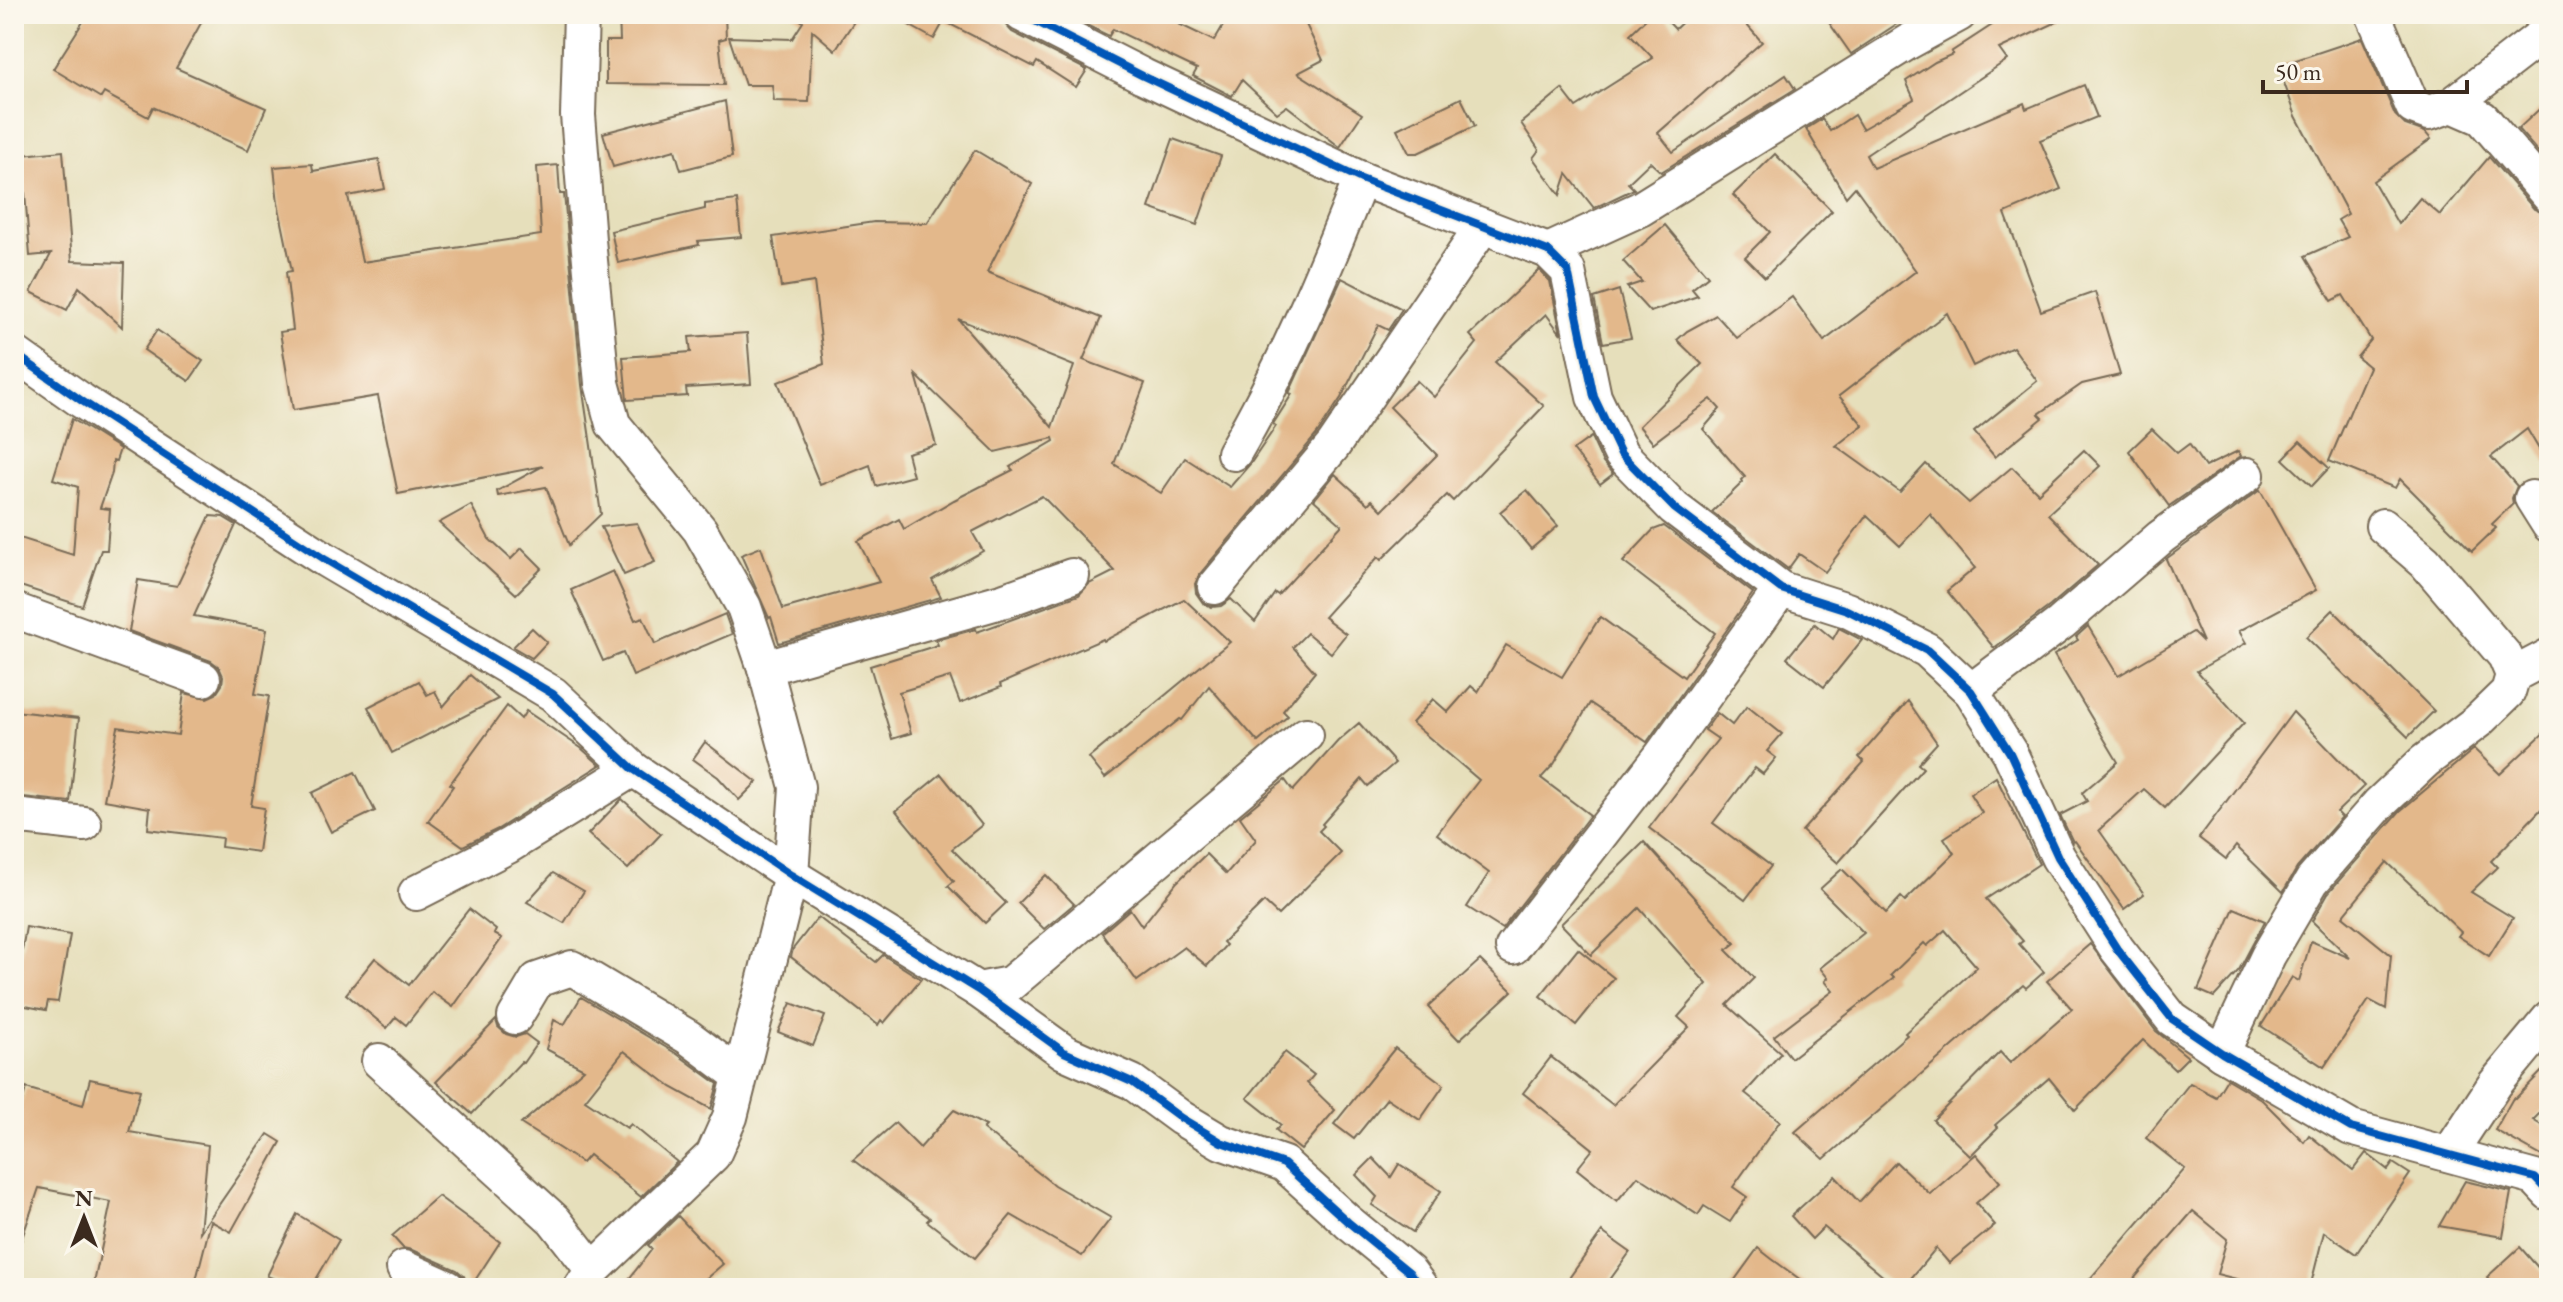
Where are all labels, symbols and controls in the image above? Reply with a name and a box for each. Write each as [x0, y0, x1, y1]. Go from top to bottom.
scale bar [2263, 44, 2467, 94]
text: 50 m [2275, 56, 2322, 87]
north arrow [44, 1178, 124, 1258]
text: N [75, 1184, 93, 1213]

